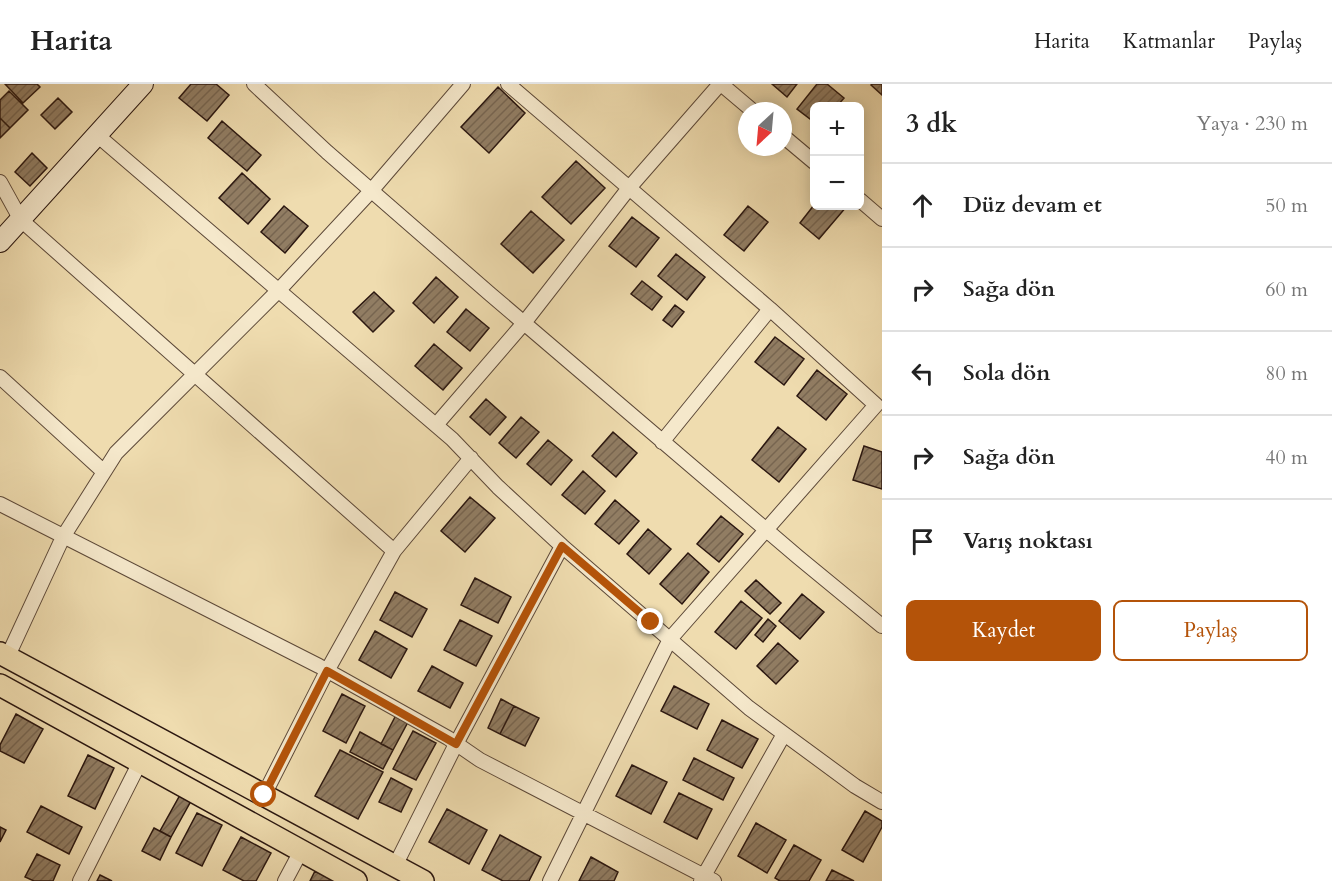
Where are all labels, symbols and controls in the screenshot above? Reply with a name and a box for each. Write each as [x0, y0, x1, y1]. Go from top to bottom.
text: Harita [30, 22, 113, 60]
text: Harita [1034, 27, 1090, 56]
text: Katmanlar [1123, 27, 1215, 56]
text: Paylaş [1248, 27, 1302, 56]
north arrow [738, 102, 792, 156]
map controls [810, 102, 864, 210]
button: + [810, 102, 864, 156]
text: 3 dk [906, 106, 957, 141]
text: Yaya · 230 m [1196, 110, 1308, 137]
button: − [810, 156, 864, 210]
icon: ahead [906, 189, 939, 222]
text: Düz devam et [963, 190, 1102, 220]
text: 50 m [1265, 192, 1308, 219]
icon: right [906, 273, 939, 306]
text: Sağa dön [963, 274, 1055, 304]
text: 60 m [1265, 276, 1308, 303]
icon: left [906, 357, 939, 390]
text: Sola dön [963, 358, 1050, 388]
text: 80 m [1265, 360, 1308, 387]
icon: right [906, 441, 939, 474]
text: Sağa dön [963, 442, 1055, 472]
text: 40 m [1265, 444, 1308, 471]
icon: arrive [906, 525, 939, 558]
text: Varış noktası [963, 526, 1093, 556]
button: Kaydet [906, 600, 1101, 661]
button: Paylaş [1113, 600, 1308, 661]
route end [637, 608, 663, 634]
route start [250, 781, 276, 807]

